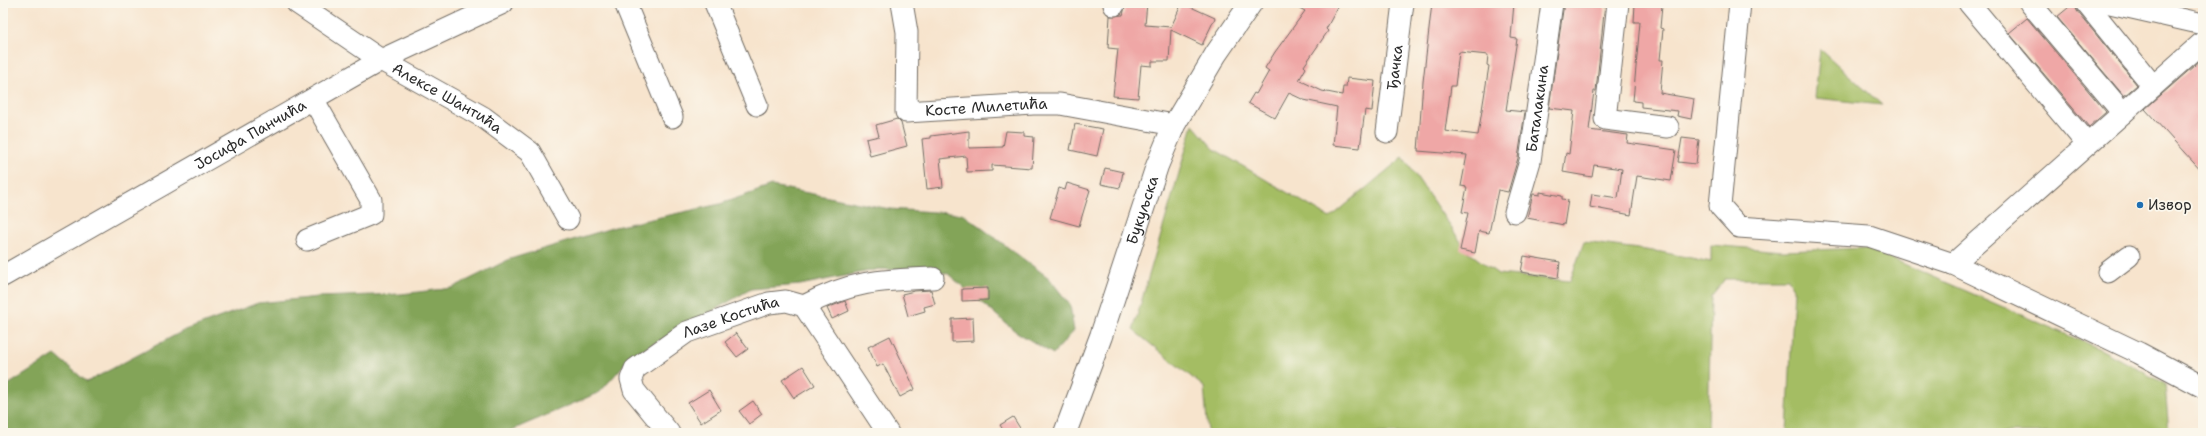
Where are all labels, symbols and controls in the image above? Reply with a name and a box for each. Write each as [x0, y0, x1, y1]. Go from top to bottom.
street label: Ђачка [1382, 43, 1408, 91]
street label: Алексе Шантића [389, 58, 507, 138]
street label: Баталакина [1521, 63, 1553, 154]
street label: Јосифа Панчића [191, 94, 310, 174]
street label: Косте Милетића [925, 94, 1048, 121]
street label: Букуљска [1122, 173, 1163, 247]
place label: Извор [2148, 195, 2192, 215]
marker: Извор [2135, 200, 2145, 210]
street label: Лазе Костића [680, 292, 781, 343]

